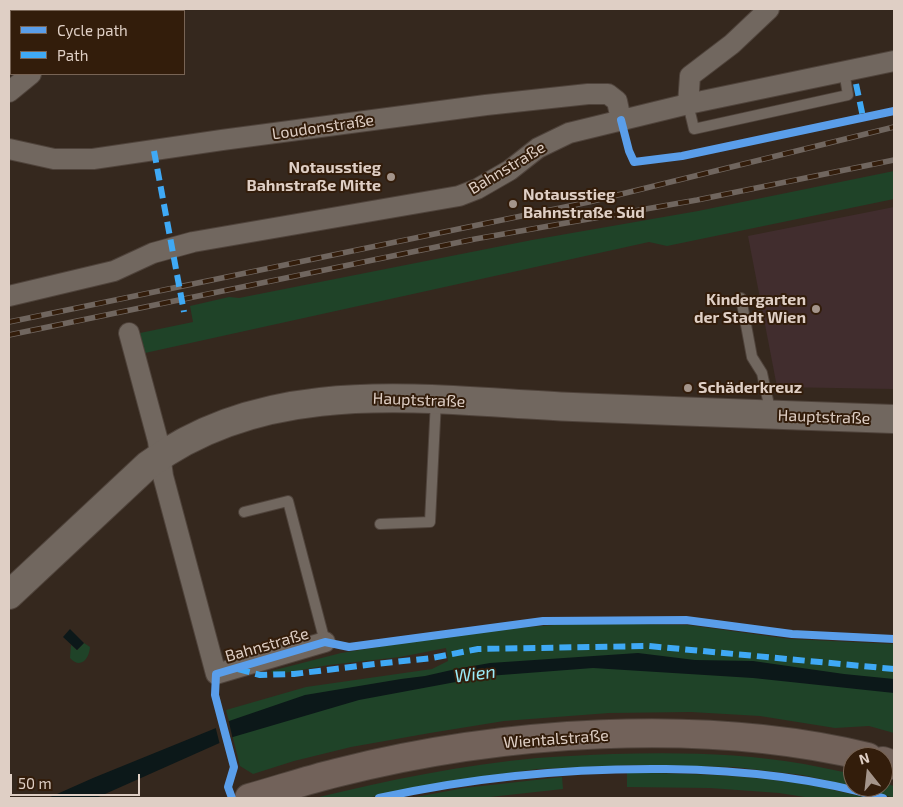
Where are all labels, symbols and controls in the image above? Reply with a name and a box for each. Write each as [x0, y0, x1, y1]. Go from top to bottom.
legend [10, 10, 185, 75]
text: Cycle path [57, 21, 128, 39]
text: Path [57, 46, 88, 64]
street label: Loudonstraße [271, 110, 375, 144]
street label: Bahnstraße [465, 138, 549, 198]
place label: Notausstieg Bahnstraße Mitte [246, 158, 381, 196]
marker: Notausstieg Bahnstraße Mitte [385, 171, 397, 183]
place label: Notausstieg Bahnstraße Süd [523, 185, 645, 223]
marker: Notausstieg Bahnstraße Süd [507, 198, 519, 210]
place label: Kindergarten der Stadt Wien [694, 290, 806, 328]
marker: Kindergarten der Stadt Wien [810, 303, 822, 315]
place label: Schäderkreuz [698, 378, 802, 398]
marker: Schäderkreuz [682, 382, 694, 394]
street label: Hauptstraße [372, 389, 466, 411]
street label: Hauptstraße [777, 406, 871, 428]
street label: Bahnstraße [223, 624, 311, 666]
water label: Wien [453, 661, 497, 687]
street label: Wientalstraße [503, 726, 609, 752]
north arrow [843, 747, 893, 797]
text: N [857, 748, 871, 768]
scale bar [12, 764, 142, 796]
text: 50 m [18, 774, 52, 792]

